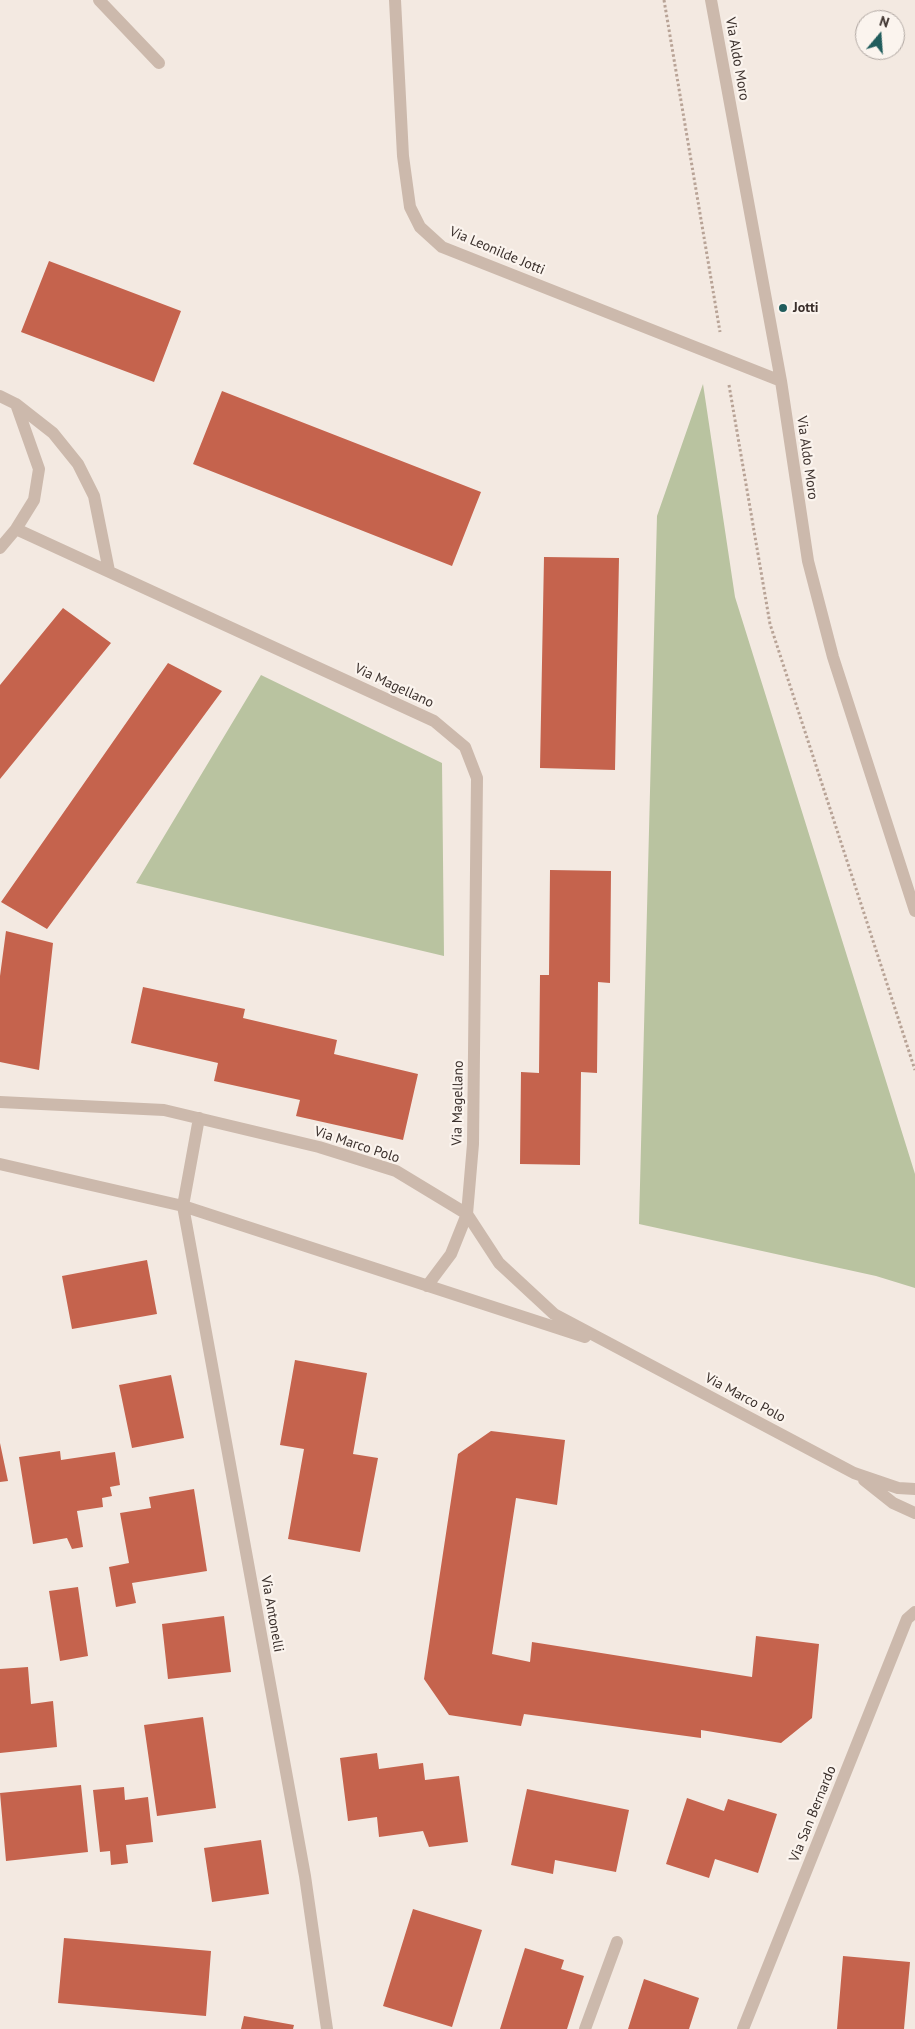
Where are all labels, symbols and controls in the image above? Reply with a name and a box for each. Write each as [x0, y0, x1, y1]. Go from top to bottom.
north arrow [855, 10, 905, 60]
text: N [877, 12, 891, 32]
street label: Via Aldo Moro [721, 16, 753, 102]
street label: Via Leonilde Jotti [447, 223, 547, 279]
place label: Jotti [793, 300, 819, 316]
marker: Jotti [777, 302, 789, 314]
street label: Via Aldo Moro [793, 415, 821, 501]
street label: Via Magellano [352, 660, 436, 712]
street label: Via Magellano [449, 1060, 467, 1146]
street label: Via Marco Polo [312, 1123, 402, 1167]
street label: Via Marco Polo [702, 1370, 788, 1426]
street label: Via Antonelli [257, 1575, 287, 1653]
street label: Via San Bernardo [786, 1763, 840, 1865]

